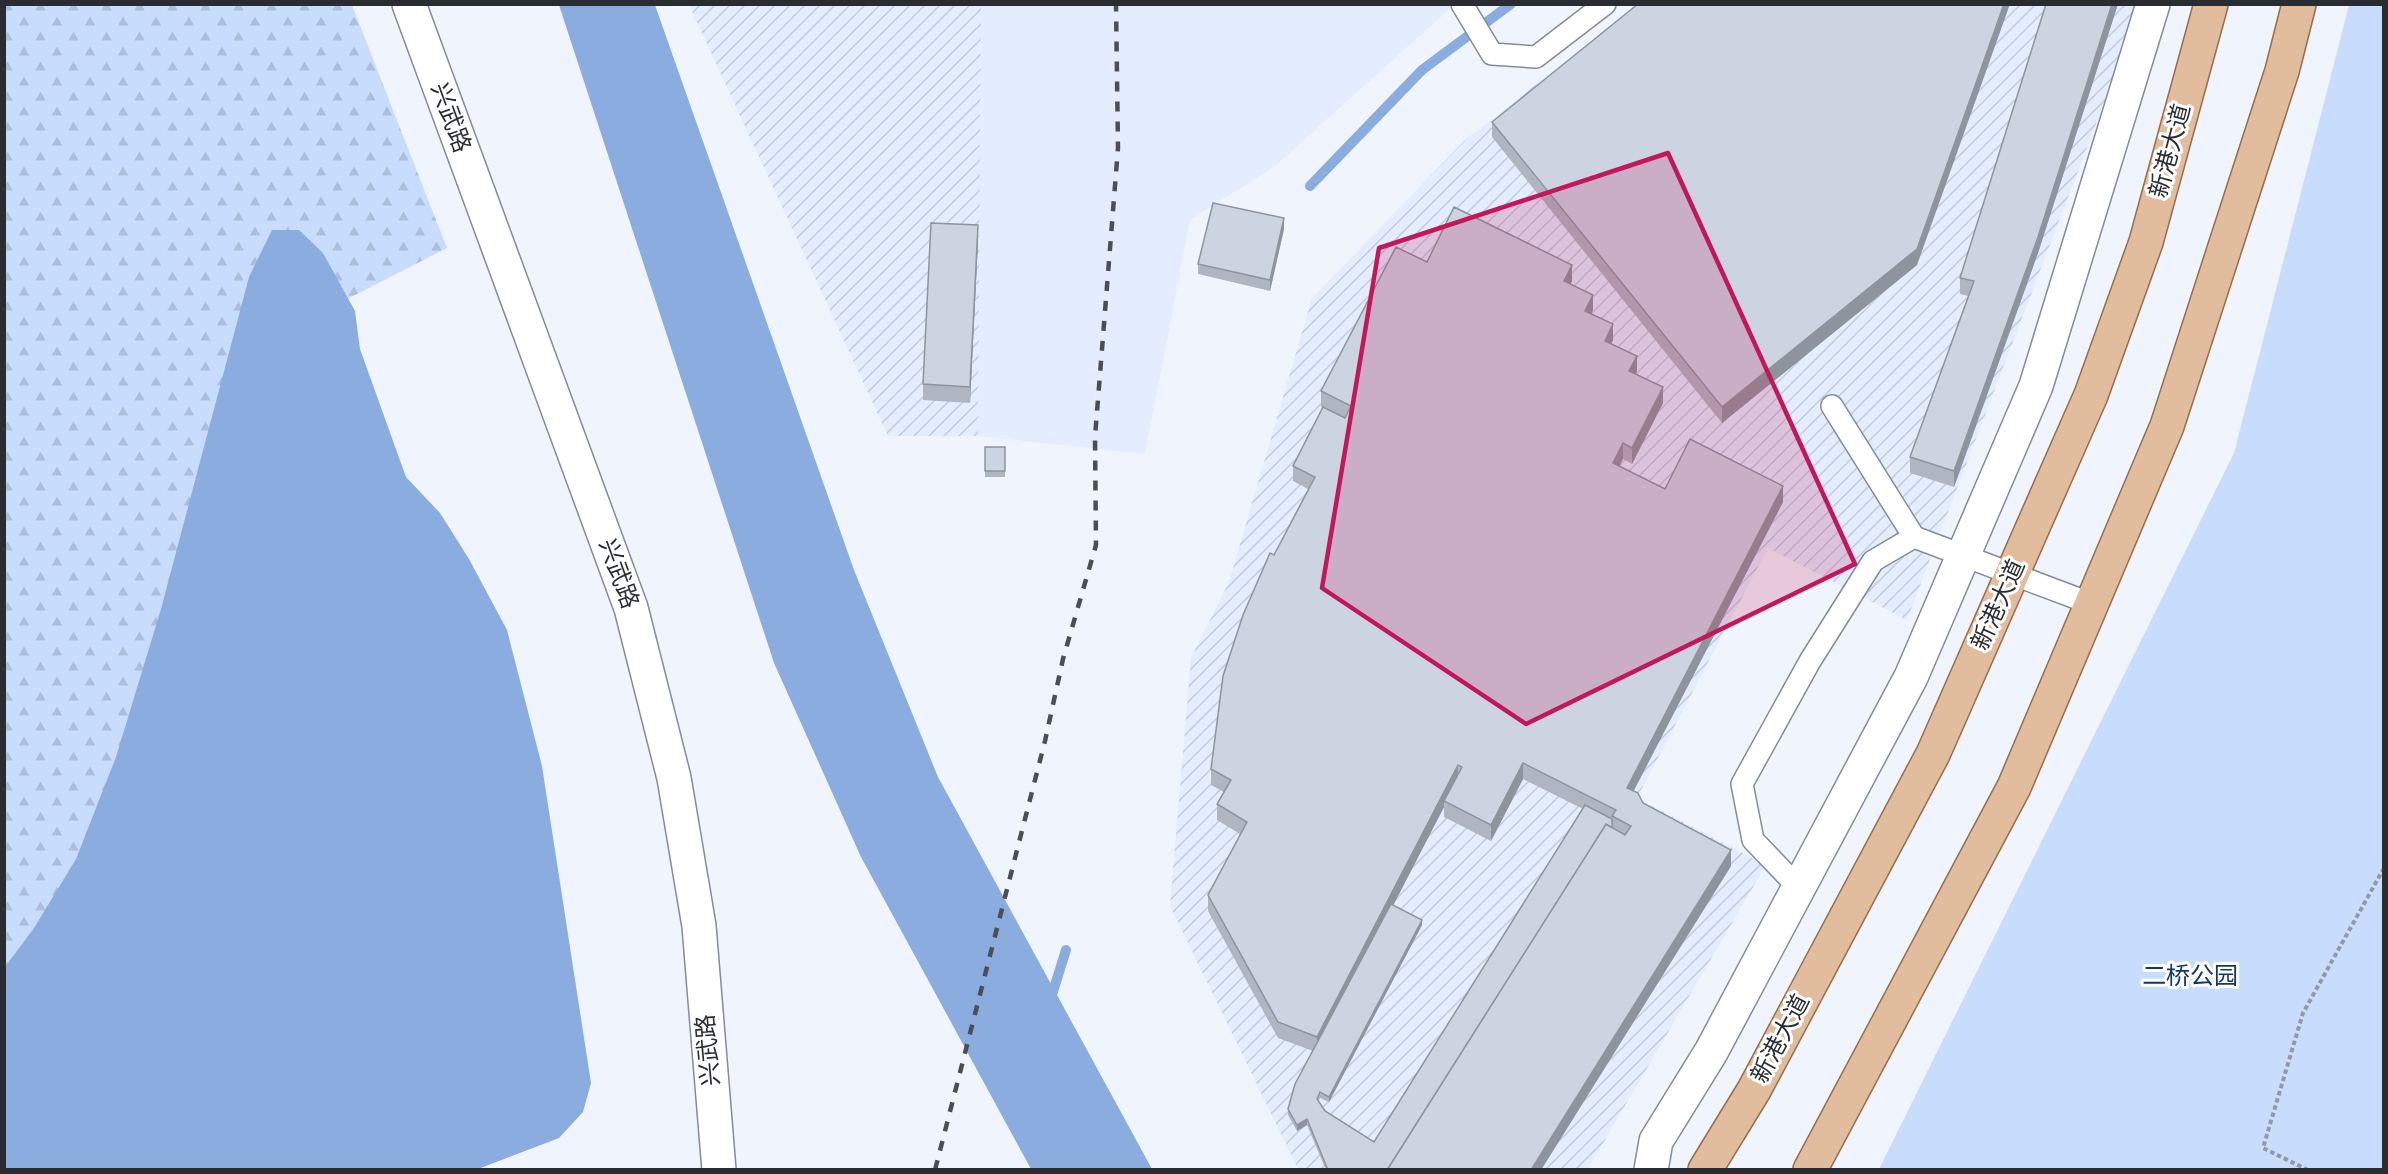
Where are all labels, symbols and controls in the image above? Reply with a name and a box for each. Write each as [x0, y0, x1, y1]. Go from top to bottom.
street label: 兴武路 [426, 79, 475, 156]
street label: 新港大道 [2145, 101, 2195, 200]
street label: 兴武路 [594, 535, 643, 612]
street label: 新港大道 [1967, 555, 2029, 654]
park label: 二桥公园 [2142, 963, 2238, 989]
street label: 新港大道 [1746, 990, 1814, 1087]
street label: 兴武路 [692, 1013, 724, 1087]

